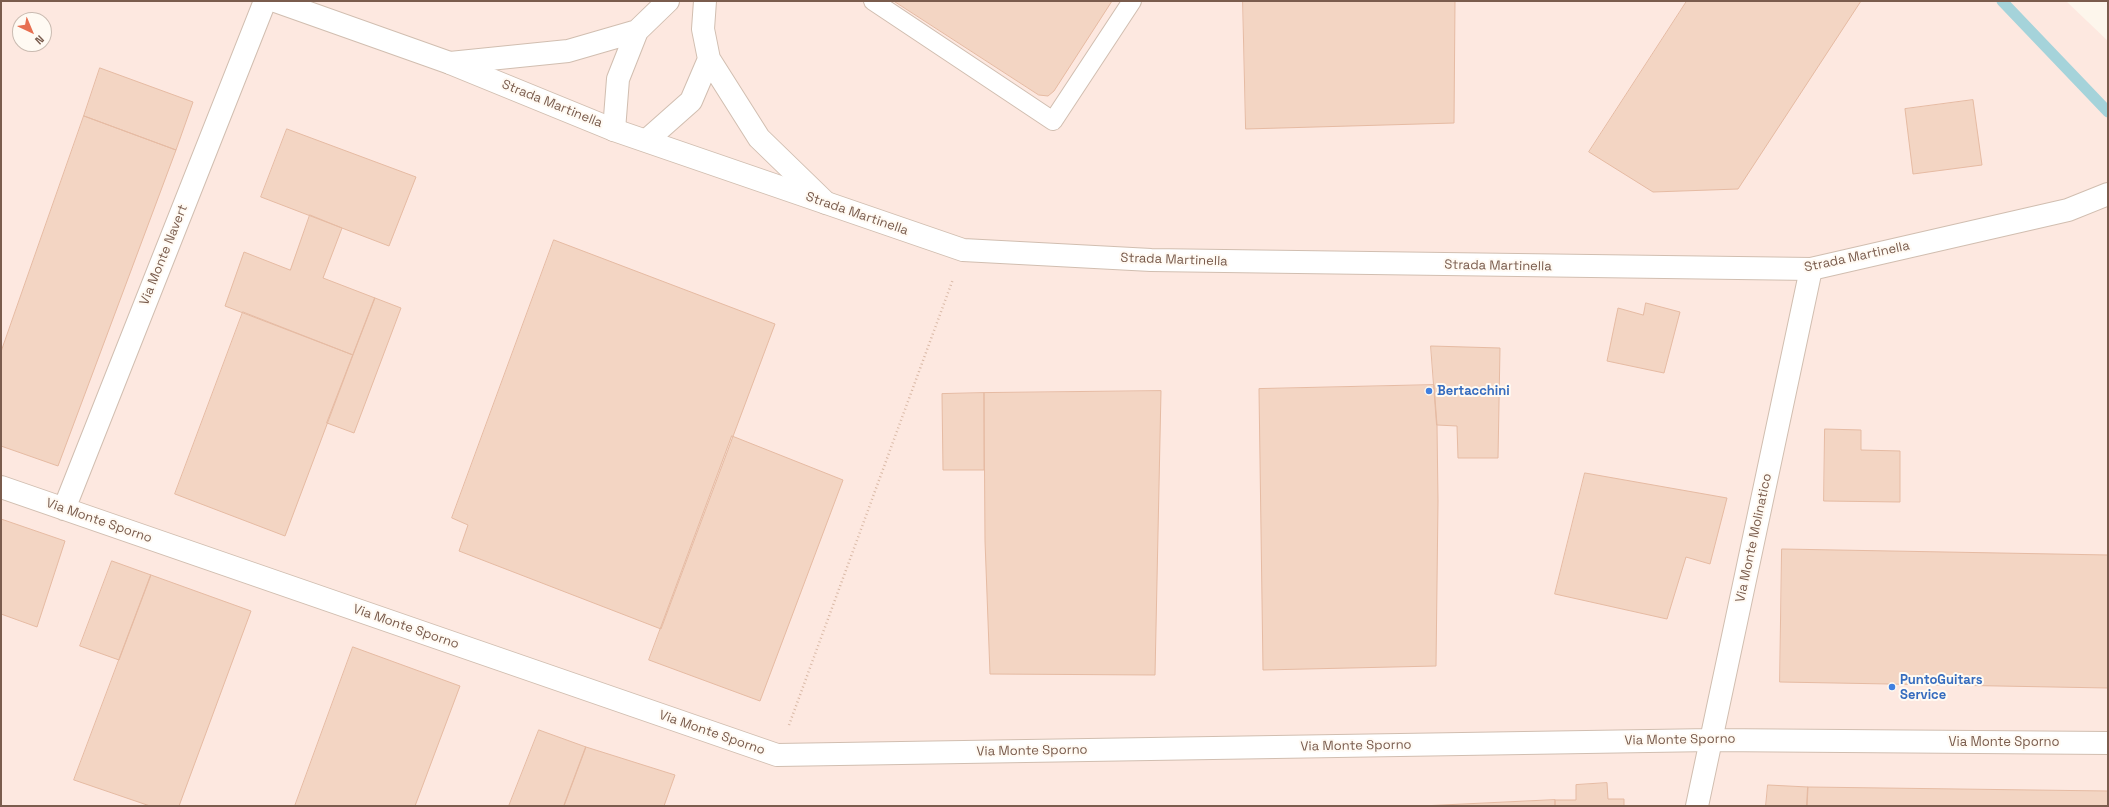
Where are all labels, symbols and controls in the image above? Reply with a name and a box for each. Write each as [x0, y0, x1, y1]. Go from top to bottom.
north arrow [12, 12, 52, 52]
text: N [32, 32, 47, 48]
street label: Strada Martinella [499, 77, 605, 131]
street label: Strada Martinella [804, 189, 910, 239]
street label: Via Monte Navert [137, 202, 191, 308]
street label: Strada Martinella [1803, 238, 1911, 276]
street label: Strada Martinella [1120, 250, 1228, 270]
street label: Strada Martinella [1444, 257, 1552, 275]
place label: Bertacchini [1437, 383, 1510, 399]
marker: Bertacchini [1424, 386, 1434, 396]
street label: Via Monte Molinatico [1733, 472, 1775, 604]
street label: Via Monte Sporno [44, 496, 154, 546]
street label: Via Monte Sporno [351, 602, 461, 652]
place label: PuntoGuitars Service [1900, 672, 1983, 703]
marker: PuntoGuitars Service [1887, 682, 1897, 692]
street label: Via Monte Sporno [657, 708, 767, 758]
street label: Via Monte Sporno [1624, 731, 1736, 749]
street label: Via Monte Sporno [1948, 734, 2060, 750]
street label: Via Monte Sporno [1300, 737, 1412, 755]
street label: Via Monte Sporno [976, 742, 1088, 760]

